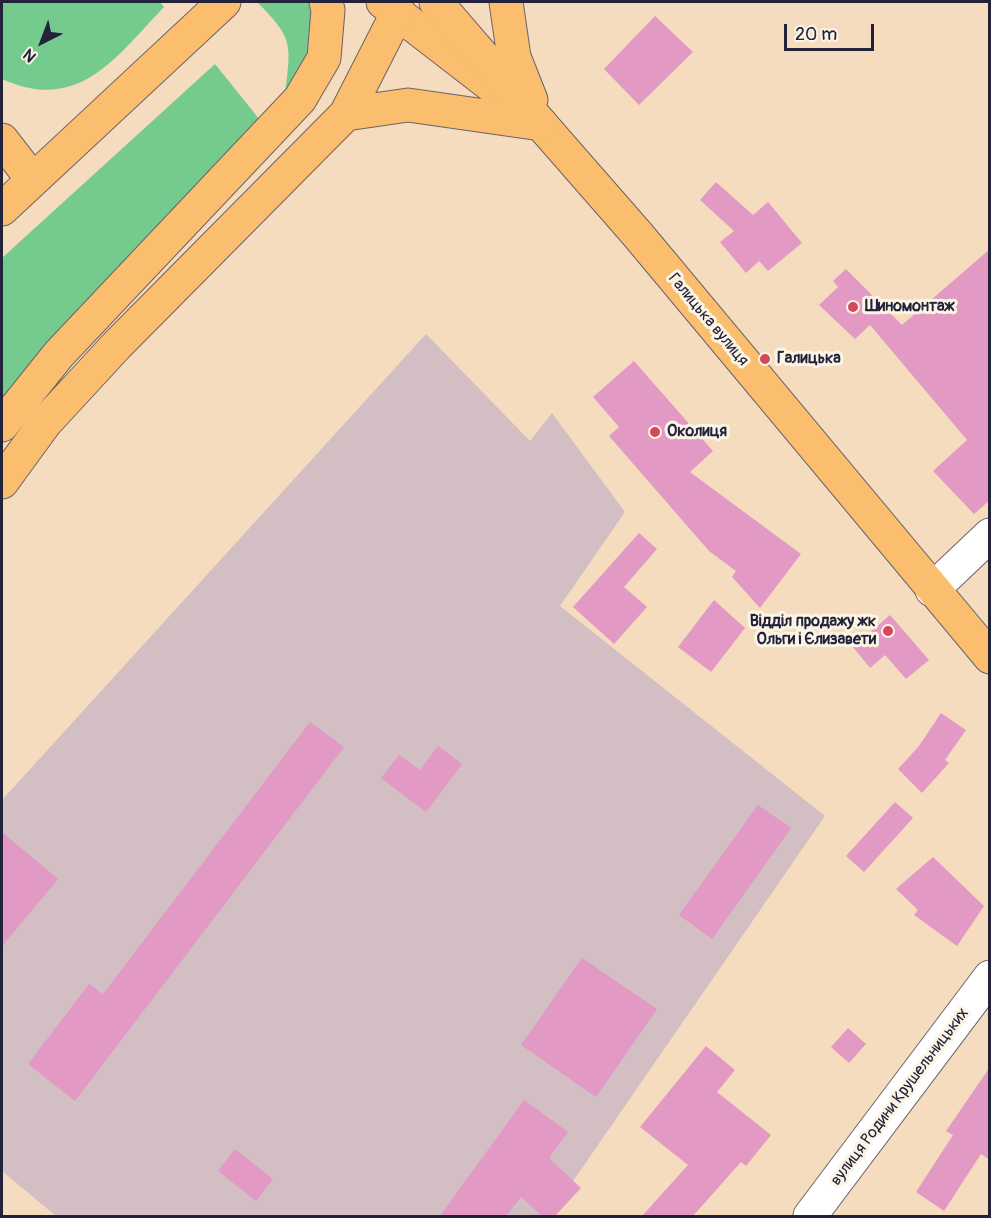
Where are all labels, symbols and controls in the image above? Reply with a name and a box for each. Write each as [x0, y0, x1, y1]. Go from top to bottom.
north arrow [12, 12, 72, 72]
scale bar [787, 12, 877, 50]
text: 20 m [795, 23, 837, 46]
text: N [19, 44, 41, 66]
street label: Галицька вулиця [664, 270, 752, 370]
place label: Шиномонтаж [865, 297, 955, 317]
marker: Шиномонтаж [846, 300, 860, 314]
place label: Галицька [777, 349, 841, 369]
marker: Галицька [758, 352, 772, 366]
place label: Околиця [667, 422, 727, 442]
marker: Околиця [648, 425, 662, 439]
place label: Відділ продажу жк Ольги і Єлизавети [750, 612, 876, 650]
marker: Відділ продажу жк Ольги і Єлизавети [881, 624, 895, 638]
street label: вулиця Родини Крушельницьких [827, 1004, 973, 1190]

